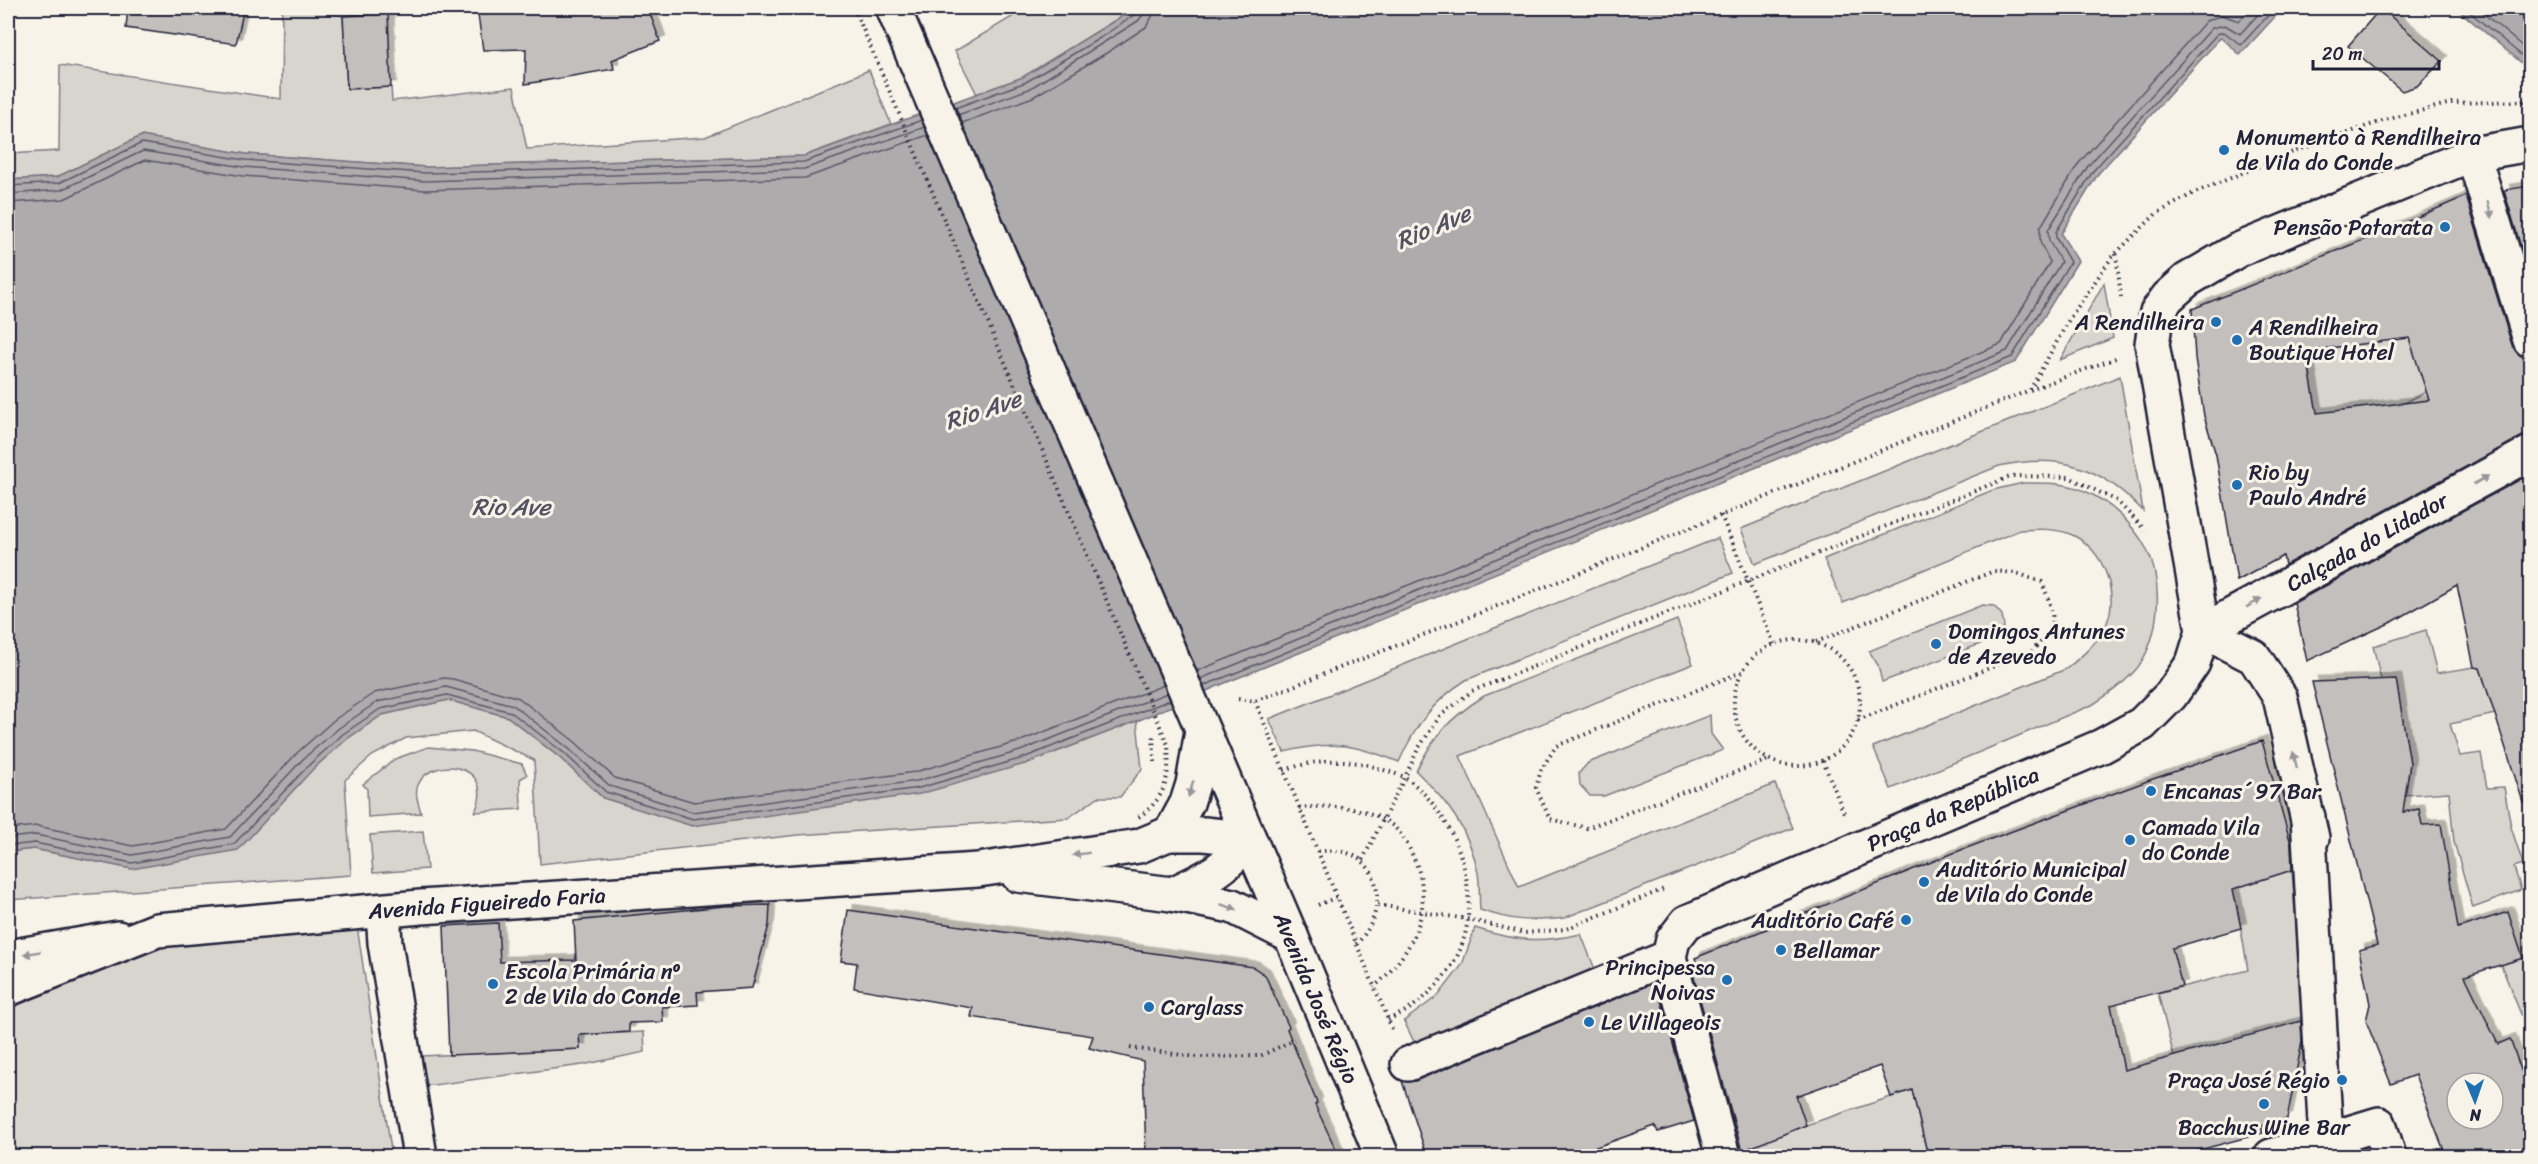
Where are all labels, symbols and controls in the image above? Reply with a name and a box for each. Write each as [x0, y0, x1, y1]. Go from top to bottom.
scale bar [2313, 33, 2439, 71]
text: 20 m [2322, 38, 2362, 70]
place label: Monumento à Rendilheira de Vila do Conde [2236, 118, 2481, 182]
marker: Monumento à Rendilheira de Vila do Conde [2217, 143, 2231, 157]
water label: Rio Ave [1389, 191, 1479, 262]
one-way arrow [2486, 201, 2495, 219]
place label: Pensão Patarata [2273, 208, 2433, 247]
marker: Pensão Patarata [2438, 220, 2452, 234]
place label: A Rendilheira [2074, 303, 2205, 342]
place label: A Rendilheira Boutique Hotel [2248, 308, 2395, 372]
marker: A Rendilheira [2209, 315, 2223, 329]
marker: A Rendilheira Boutique Hotel [2230, 333, 2244, 347]
water label: Rio Ave [939, 377, 1029, 442]
place label: Rio by Paulo André [2249, 453, 2366, 517]
one-way arrow [2472, 475, 2489, 485]
marker: Rio by Paulo André [2230, 478, 2244, 492]
street label: Calçada do Lidador [2279, 481, 2456, 603]
water label: Rio Ave [472, 486, 552, 528]
one-way arrow [2246, 598, 2263, 608]
place label: Domingos Antunes de Azevedo [1948, 612, 2126, 676]
marker: Domingos Antunes de Azevedo [1929, 637, 1943, 651]
one-way arrow [2290, 751, 2299, 770]
street label: Praça da República [1861, 755, 2045, 863]
place label: Encanas´97 Bar [2163, 772, 2323, 811]
one-way arrow [1186, 780, 1195, 798]
marker: Encanas´97 Bar [2144, 784, 2158, 798]
place label: Camada Vila do Conde [2142, 808, 2260, 872]
marker: Camada Vila do Conde [2123, 833, 2137, 847]
one-way arrow [1071, 850, 1090, 859]
place label: Auditório Municipal de Vila do Conde [1935, 850, 2127, 914]
street label: Avenida Figueiredo Faria [366, 875, 607, 931]
marker: Auditório Municipal de Vila do Conde [1917, 875, 1931, 889]
place label: Auditório Café [1751, 901, 1894, 940]
one-way arrow [1220, 903, 1238, 912]
street label: Avenida José Régio [1262, 905, 1370, 1090]
marker: Auditório Café [1899, 913, 1913, 927]
place label: Bellamar [1793, 931, 1881, 970]
marker: Bellamar [1774, 943, 1788, 957]
one-way arrow [22, 948, 41, 957]
place label: Principessa Noivas [1605, 948, 1716, 1012]
place label: Escola Primária nº 2 de Vila do Conde [505, 952, 681, 1016]
marker: Principessa Noivas [1720, 973, 1734, 987]
marker: Escola Primária nº 2 de Vila do Conde [486, 977, 500, 991]
place label: Carglass [1161, 988, 1244, 1027]
marker: Carglass [1142, 1000, 1156, 1014]
place label: Le Villageois [1601, 1003, 1722, 1042]
marker: Le Villageois [1582, 1015, 1596, 1029]
place label: Praça José Régio [2168, 1061, 2330, 1100]
north arrow [2445, 1071, 2505, 1131]
marker: Praça José Régio [2335, 1073, 2349, 1087]
marker: Bacchus Wine Bar [2257, 1097, 2271, 1111]
text: N [2469, 1101, 2483, 1130]
place label: Bacchus Wine Bar [2178, 1108, 2351, 1147]

